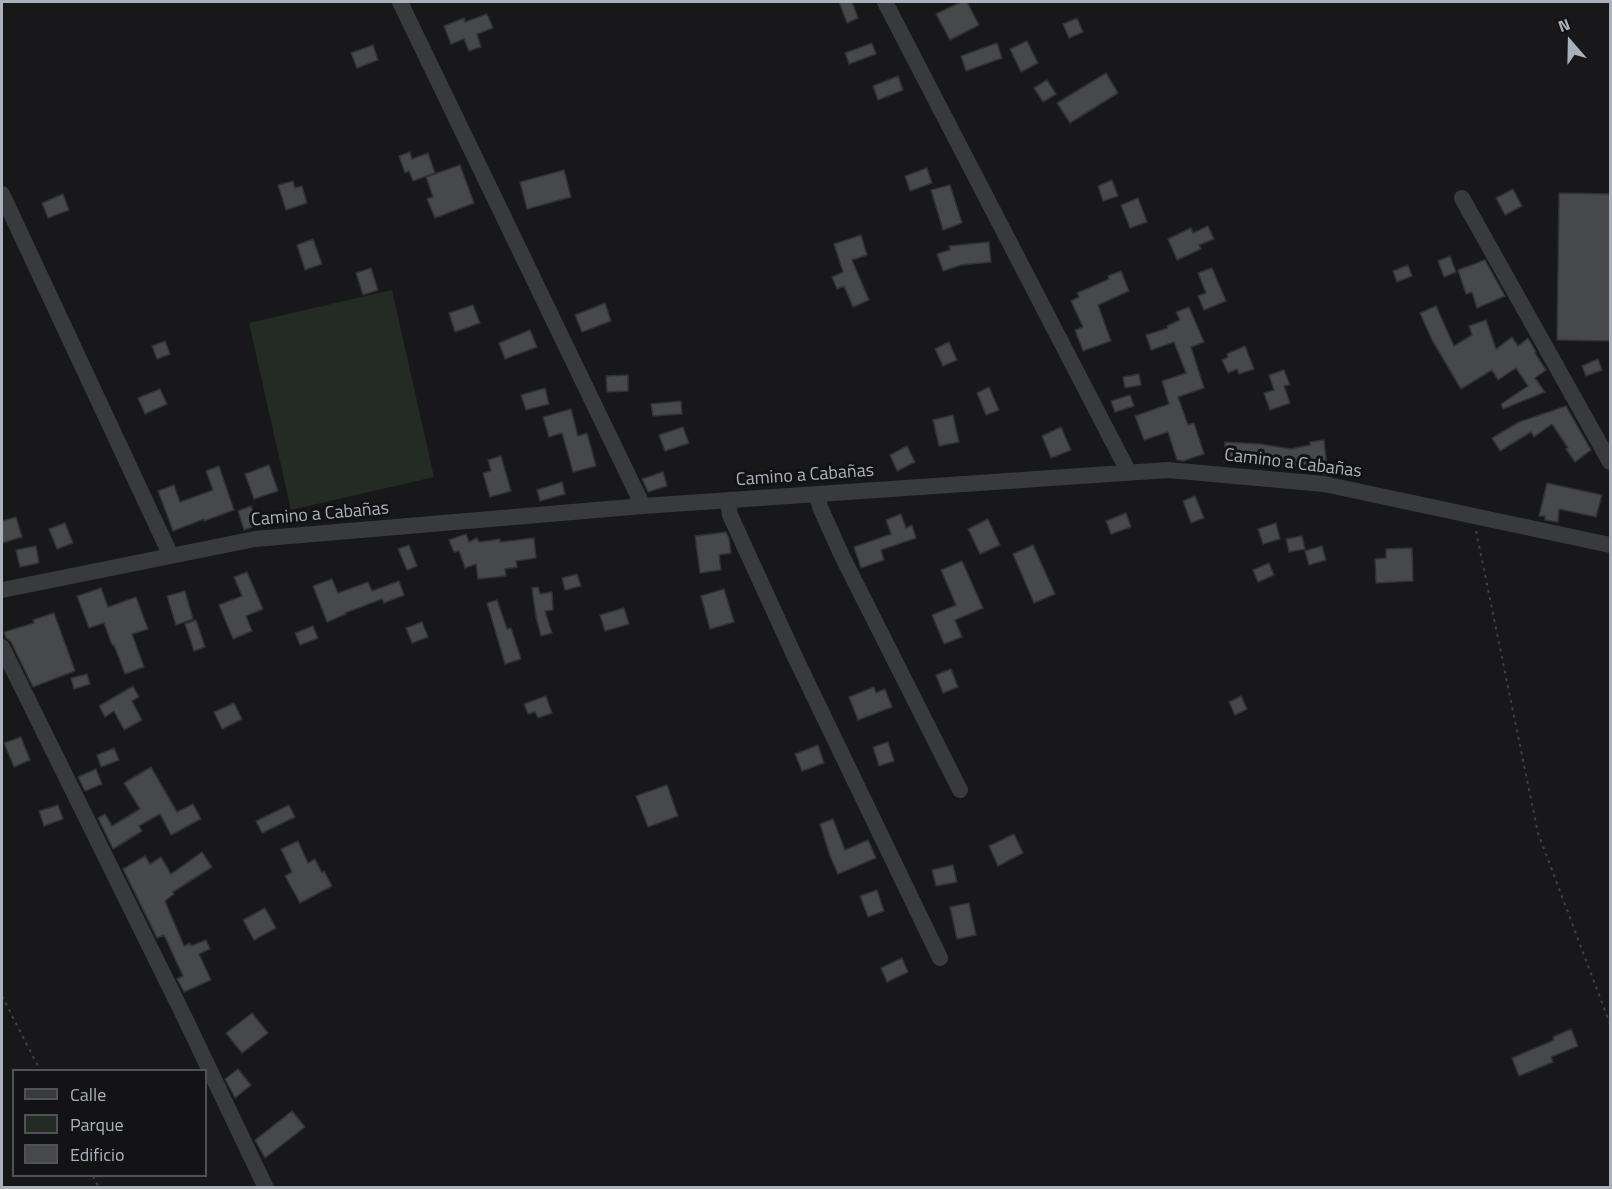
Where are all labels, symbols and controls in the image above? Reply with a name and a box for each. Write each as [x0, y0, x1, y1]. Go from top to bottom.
north arrow [1540, 12, 1600, 72]
text: N [1555, 12, 1573, 38]
street label: Camino a Cabañas [1223, 445, 1363, 483]
street label: Camino a Cabañas [735, 460, 875, 492]
street label: Camino a Cabañas [250, 498, 390, 532]
legend [12, 1069, 207, 1177]
text: Calle [70, 1081, 106, 1108]
text: Parque [70, 1111, 124, 1138]
text: Edificio [70, 1141, 124, 1168]

